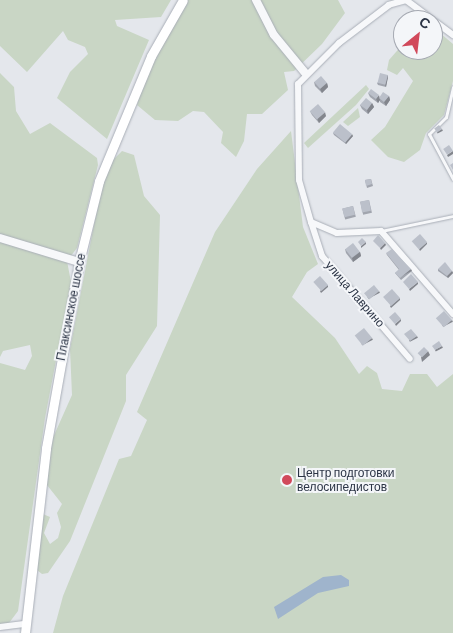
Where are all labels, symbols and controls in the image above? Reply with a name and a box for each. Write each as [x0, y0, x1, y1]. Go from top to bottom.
north arrow [393, 10, 443, 60]
text: С [416, 12, 434, 32]
street label: Плаксинское шоссе [54, 252, 88, 362]
street label: улица Лаврино [322, 258, 388, 330]
place label: Центр подготовки велосипедистов [297, 466, 395, 494]
marker: Центр подготовки велосипедистов [281, 474, 293, 486]

